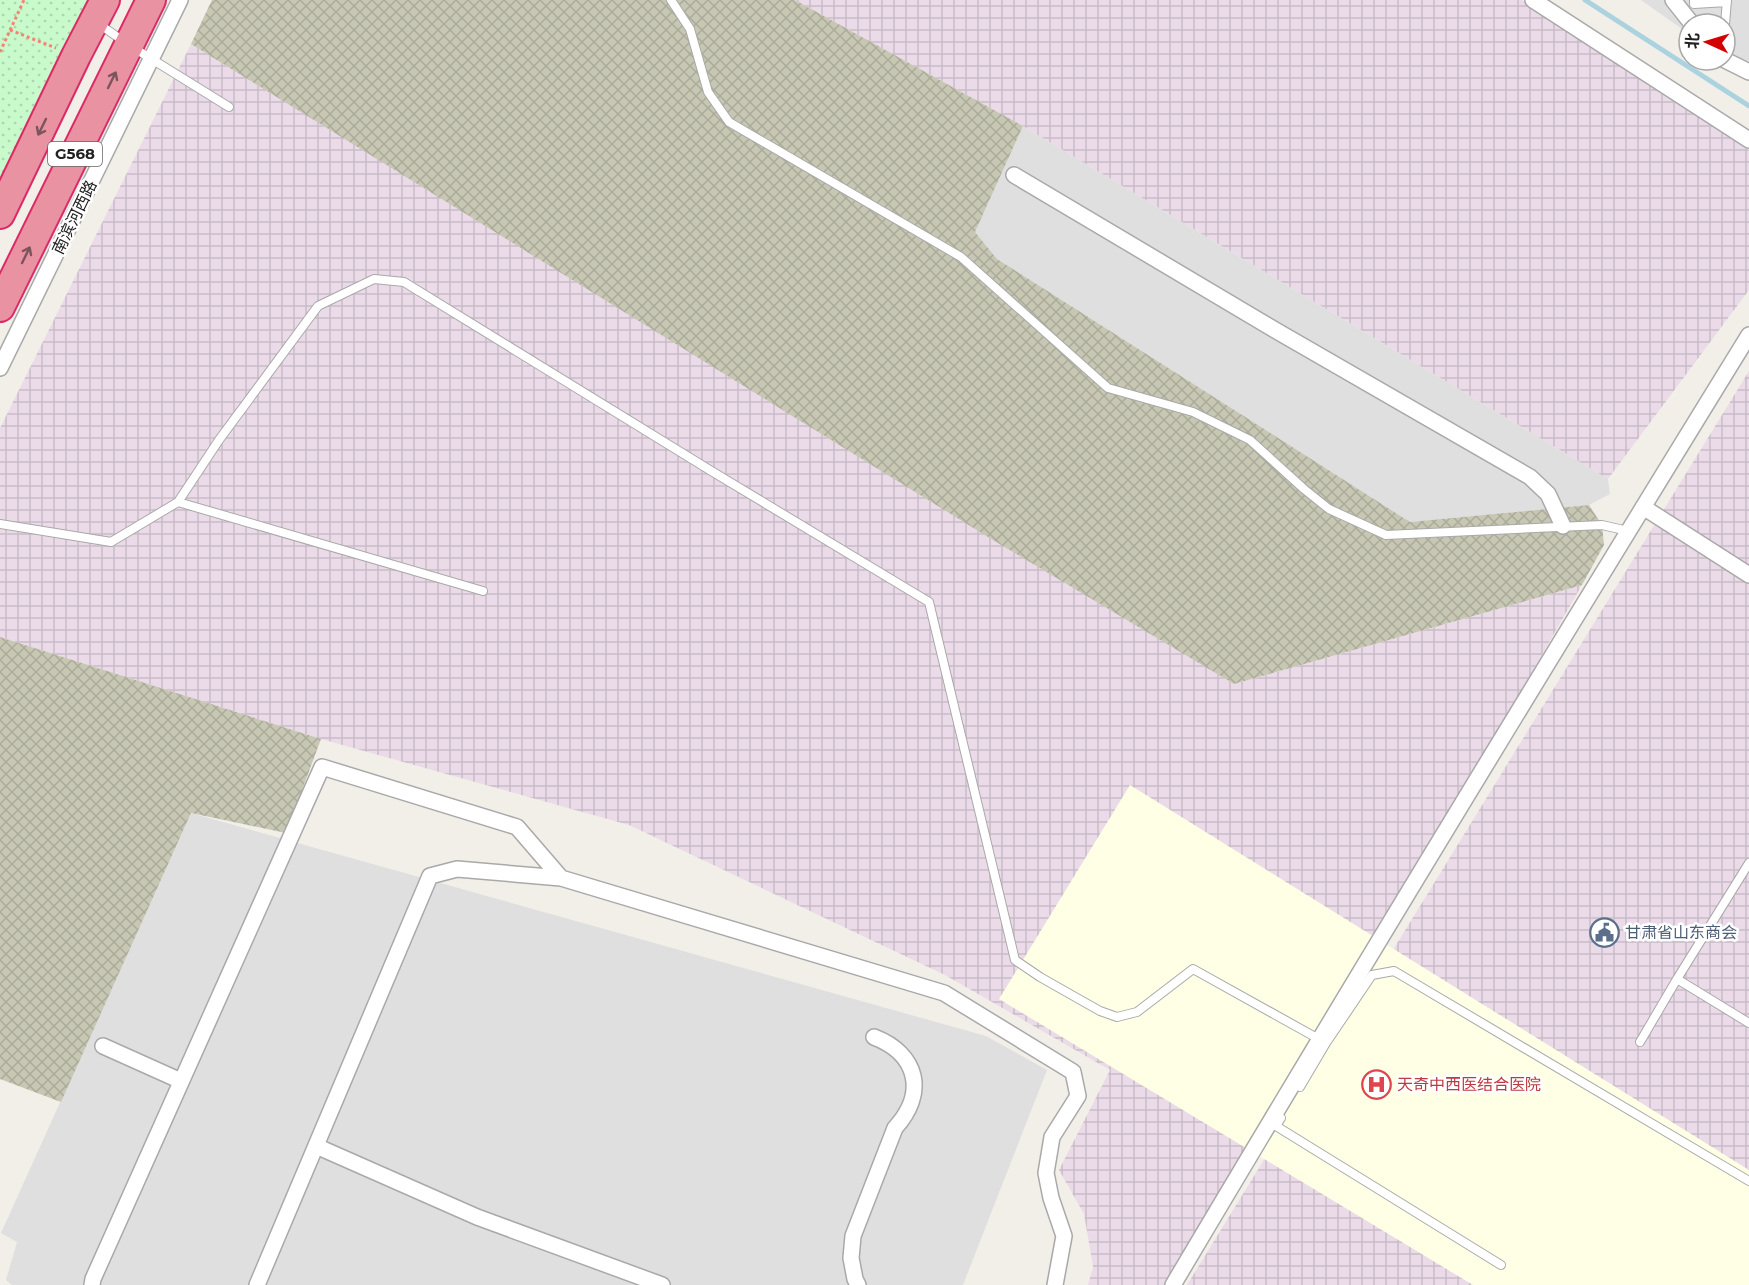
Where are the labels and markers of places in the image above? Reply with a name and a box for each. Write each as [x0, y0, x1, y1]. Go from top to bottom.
public building icon: 甘肃省山东商会 [1588, 916, 1620, 948]
place label: 甘肃省山东商会 [1625, 923, 1737, 942]
hospital icon: 天奇中西医结合医院 [1360, 1068, 1392, 1100]
place label: 天奇中西医结合医院 [1397, 1075, 1541, 1094]

